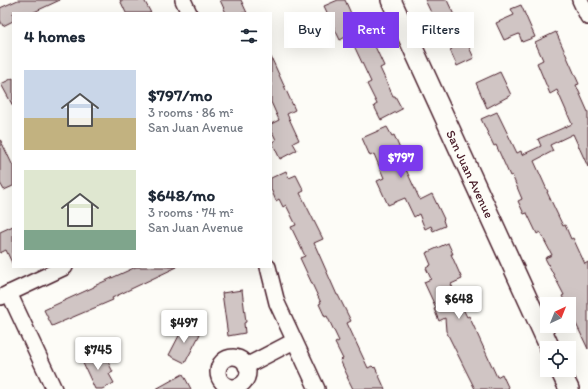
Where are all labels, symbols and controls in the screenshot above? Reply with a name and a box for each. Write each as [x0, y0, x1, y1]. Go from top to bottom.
chip: Buy [284, 12, 335, 48]
chip: Rent [343, 12, 399, 48]
chip: Filters [407, 12, 474, 48]
icon: filters [238, 25, 260, 47]
text: 4 homes [24, 26, 85, 46]
text: $797/mo [148, 85, 212, 105]
icon: home [56, 86, 104, 134]
text: 3 rooms · 86 m² [148, 105, 234, 120]
text: San Juan Avenue [148, 120, 243, 135]
street label: San Juan Avenue [443, 128, 497, 220]
pin: $797 [377, 145, 425, 179]
text: $797 [388, 150, 414, 165]
text: $648/mo [148, 185, 215, 205]
icon: home [56, 186, 104, 234]
text: 3 rooms · 74 m² [148, 205, 234, 220]
text: San Juan Avenue [148, 220, 243, 235]
pin: $648 [435, 286, 483, 320]
text: $648 [445, 291, 473, 306]
north arrow [540, 297, 576, 333]
map controls [540, 297, 576, 377]
pin: $497 [160, 310, 208, 344]
text: $497 [170, 315, 198, 330]
pin: $745 [74, 337, 122, 371]
button: locate [540, 341, 576, 377]
text: $745 [84, 342, 112, 357]

